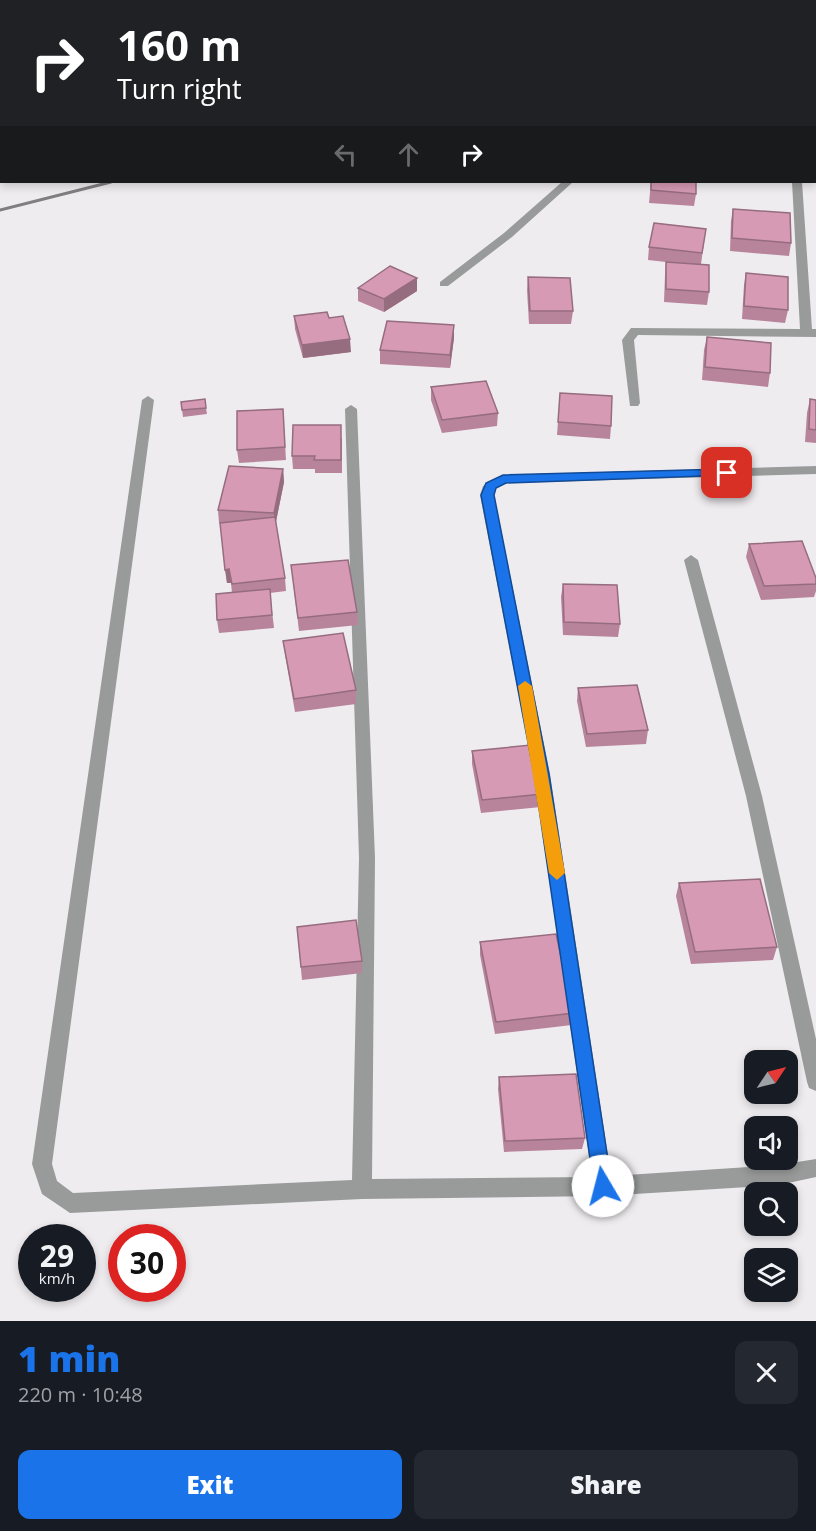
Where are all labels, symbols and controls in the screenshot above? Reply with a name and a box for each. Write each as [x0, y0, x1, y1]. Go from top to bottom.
text: 160 m [117, 16, 241, 73]
icon: right [18, 24, 96, 102]
text: Turn right [117, 70, 242, 107]
icon: left [329, 138, 362, 171]
icon: ahead [392, 138, 425, 171]
icon: right [455, 138, 488, 171]
pin [701, 447, 752, 498]
icon: arrive [710, 456, 743, 489]
north arrow [744, 1050, 798, 1104]
map controls [744, 1050, 798, 1302]
button: sound [744, 1116, 798, 1170]
position arrow [571, 1154, 635, 1218]
button: search [744, 1182, 798, 1236]
speed limit sign: 30 [108, 1224, 186, 1302]
text: 29 [40, 1235, 74, 1276]
button: layers [744, 1248, 798, 1302]
text: km/h [39, 1268, 75, 1288]
text: 1 min [18, 1334, 120, 1383]
button: close [735, 1341, 798, 1404]
text: 220 m · 10:48 [18, 1381, 143, 1408]
button: Exit [18, 1450, 402, 1519]
button: Share [414, 1450, 798, 1519]

